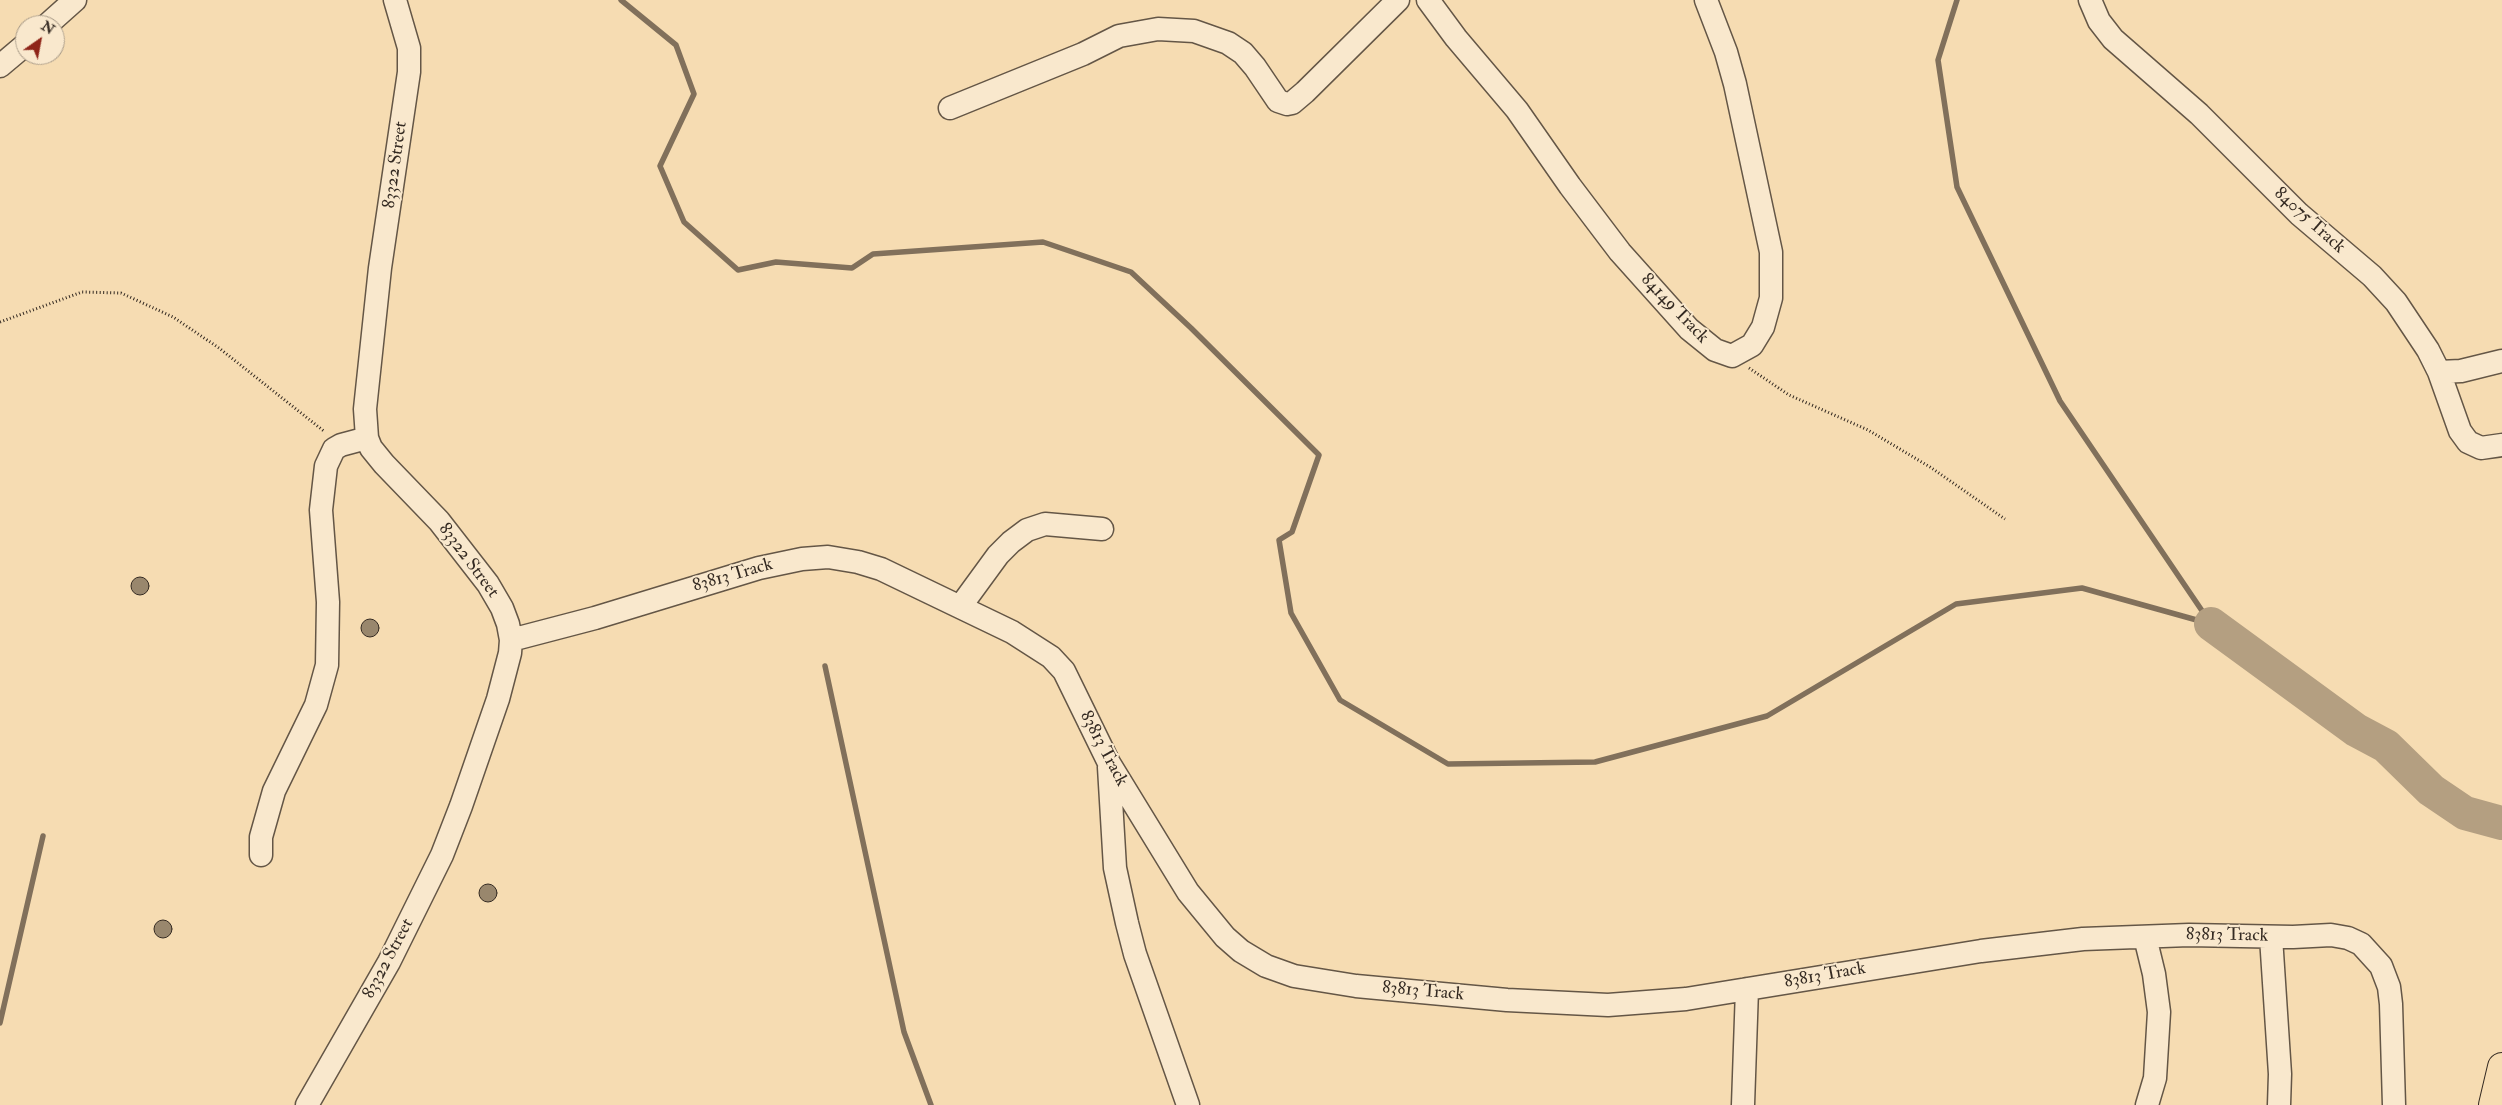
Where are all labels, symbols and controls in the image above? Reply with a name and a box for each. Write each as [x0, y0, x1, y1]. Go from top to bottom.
north arrow [15, 15, 65, 65]
text: N [38, 17, 58, 38]
street label: 83322 Street [379, 120, 413, 210]
street label: 84075 Track [2269, 183, 2349, 259]
street label: 84149 Track [1635, 270, 1713, 348]
street label: 83322 Street [433, 519, 503, 603]
street label: 83813 Track [690, 554, 776, 598]
street label: 83813 Track [1074, 708, 1132, 790]
street label: 83322 Street [359, 915, 419, 1003]
street label: 83813 Track [2186, 924, 2268, 948]
street label: 83813 Track [1783, 958, 1867, 994]
street label: 83813 Track [1381, 978, 1465, 1006]

